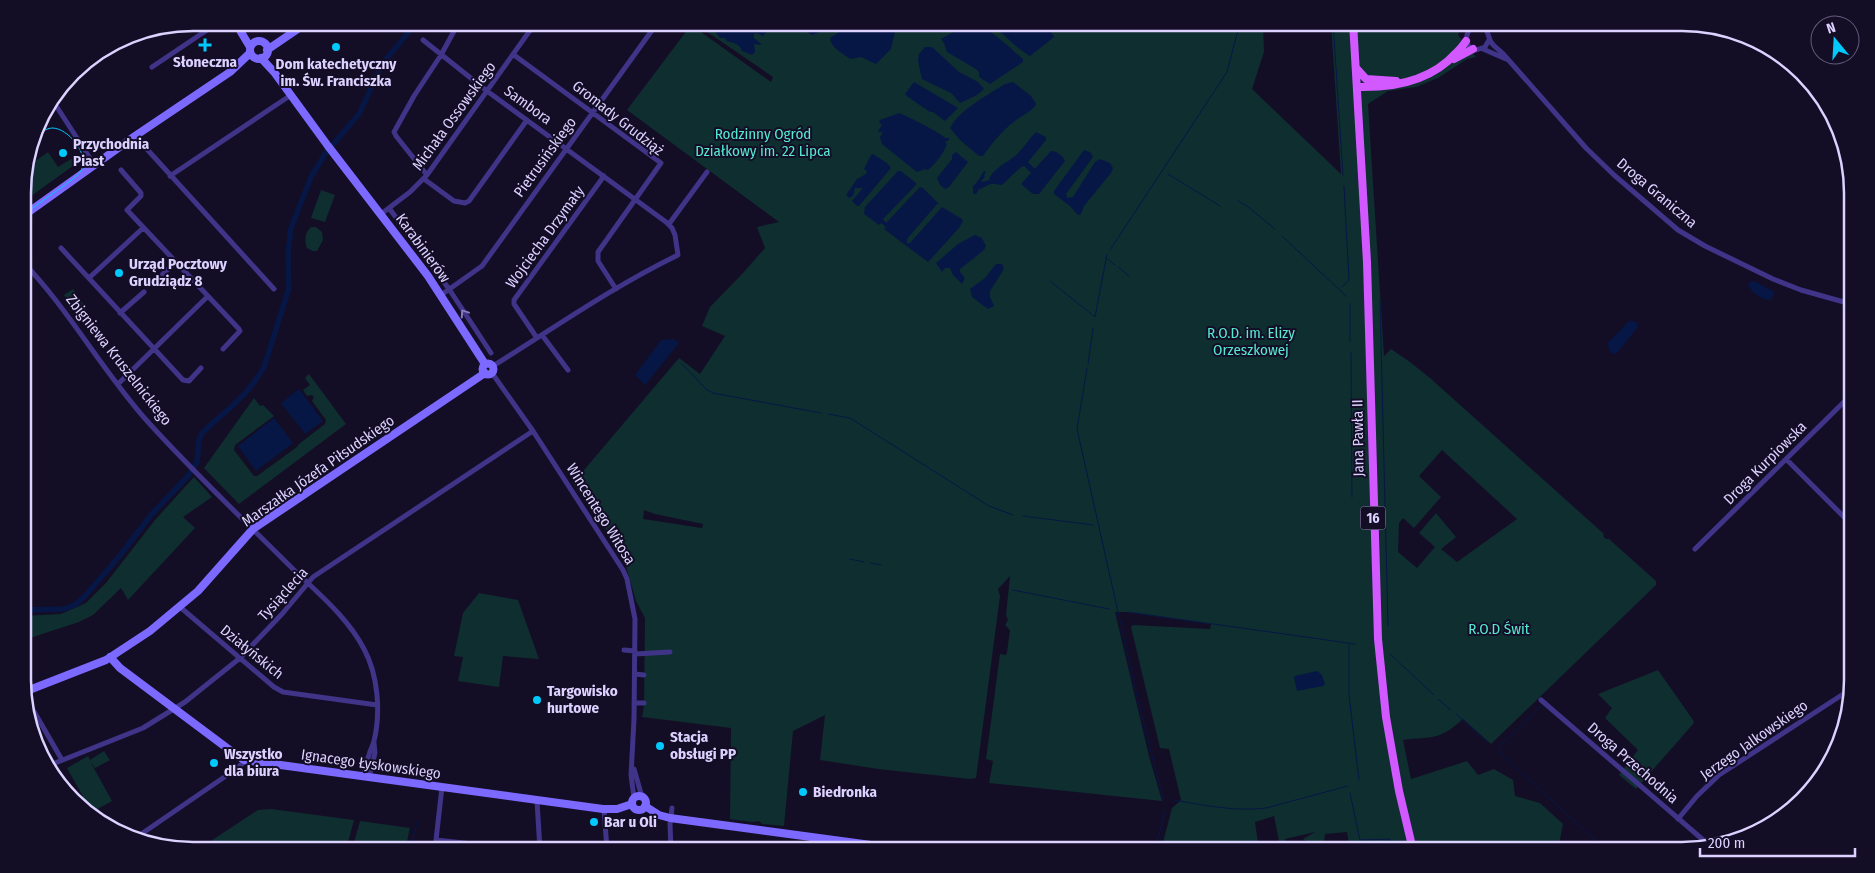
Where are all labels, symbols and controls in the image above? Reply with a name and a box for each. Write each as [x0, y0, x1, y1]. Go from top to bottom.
north arrow [1810, 15, 1860, 65]
text: N [1825, 19, 1838, 37]
marker: Słoneczna [199, 39, 211, 51]
marker: Dom katechetyczny im. Św. Franciszka [330, 41, 342, 53]
place label: Słoneczna [173, 53, 238, 71]
place label: Dom katechetyczny im. Św. Franciszka [276, 55, 397, 90]
street label: Michała Ossowskiego [408, 58, 500, 174]
street label: Gromady Grudziąż [569, 77, 667, 159]
street label: Sambora [501, 82, 555, 128]
street label: Pietrusińskiego [510, 113, 580, 200]
park label: Rodzinny Ogród Działkowy im. 22 Lipca [695, 125, 831, 160]
place label: Przychodnia Piast [73, 135, 150, 170]
marker: Przychodnia Piast [57, 147, 69, 159]
street label: Droga Graniczna [1613, 154, 1701, 232]
street label: Wojciecha Drzymały [502, 182, 588, 292]
street label: Karabinierów [392, 210, 454, 286]
place label: Urząd Pocztowy Grudziądz 8 [129, 255, 228, 290]
marker: Urząd Pocztowy Grudziądz 8 [113, 267, 125, 279]
street label: Zbigniewa Kruszelnickiego [62, 291, 176, 429]
one-way arrow [461, 309, 470, 318]
park label: R.O.D. im. Elizy Orzeszkowej [1207, 324, 1295, 359]
street label: Jana Pawła II [1348, 399, 1368, 477]
street label: Marszałka Józefa Piłsudskiego [238, 411, 398, 531]
street label: Droga Kurpiowska [1720, 418, 1810, 508]
street label: Wincentego Witosa [563, 460, 639, 568]
road number: 16 [1360, 506, 1386, 530]
street label: Tysiąclecia [254, 564, 312, 624]
park label: R.O.D Świt [1468, 620, 1530, 638]
street label: Działyńskich [217, 621, 287, 683]
place label: Targowisko hurtowe [547, 682, 618, 717]
marker: Targowisko hurtowe [531, 694, 543, 706]
street label: Jerzego Jalkowskiego [1697, 696, 1811, 784]
street label: Droga Przechodnia [1584, 719, 1682, 807]
place label: Stacja obsługi PP [670, 728, 736, 763]
marker: Stacja obsługi PP [654, 740, 666, 752]
place label: Wszystko dla biura [224, 745, 283, 780]
street label: Ignacego Łyskowskiego [300, 745, 442, 783]
marker: Wszystko dla biura [208, 757, 220, 769]
place label: Biedronka [813, 783, 877, 801]
marker: Biedronka [797, 786, 809, 798]
place label: Bar u Oli [604, 813, 657, 831]
marker: Bar u Oli [588, 816, 600, 828]
scale bar [1700, 826, 1855, 858]
text: 200 m [1708, 834, 1745, 852]

